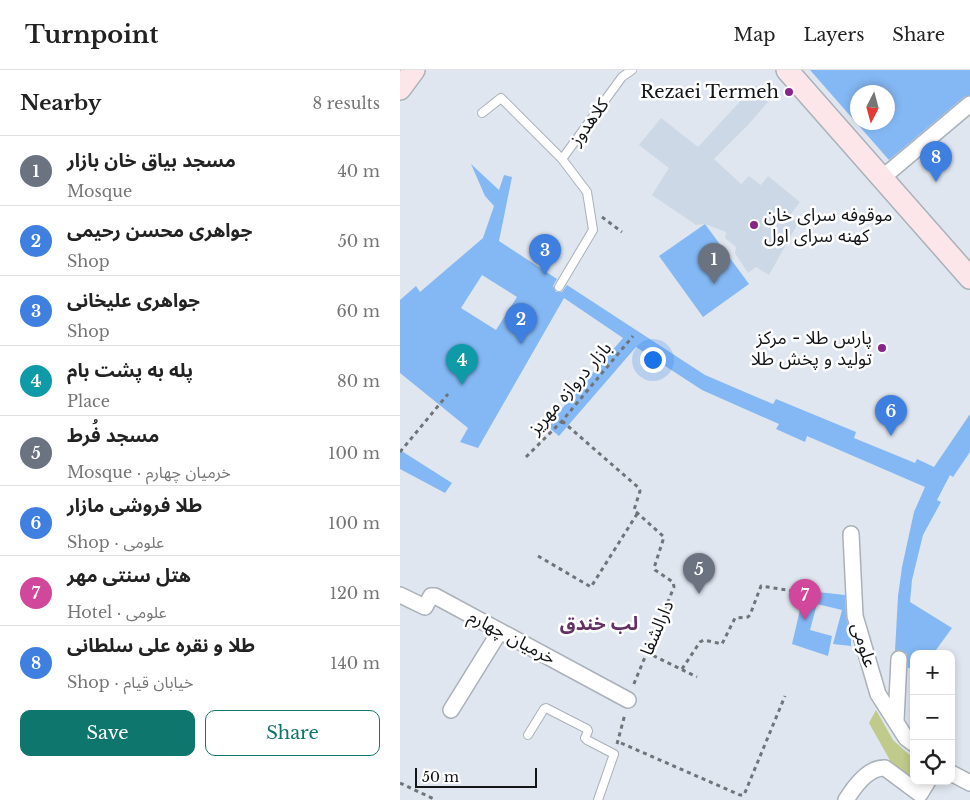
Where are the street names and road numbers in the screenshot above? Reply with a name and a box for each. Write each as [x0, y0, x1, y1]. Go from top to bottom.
street label: کلاهدوز [564, 94, 614, 151]
street label: بازار دروازه مهریز [523, 337, 616, 440]
street label: دارالشفا [636, 597, 678, 659]
street label: خرمیان چهارم [463, 605, 559, 672]
street label: علومی [847, 620, 881, 670]

